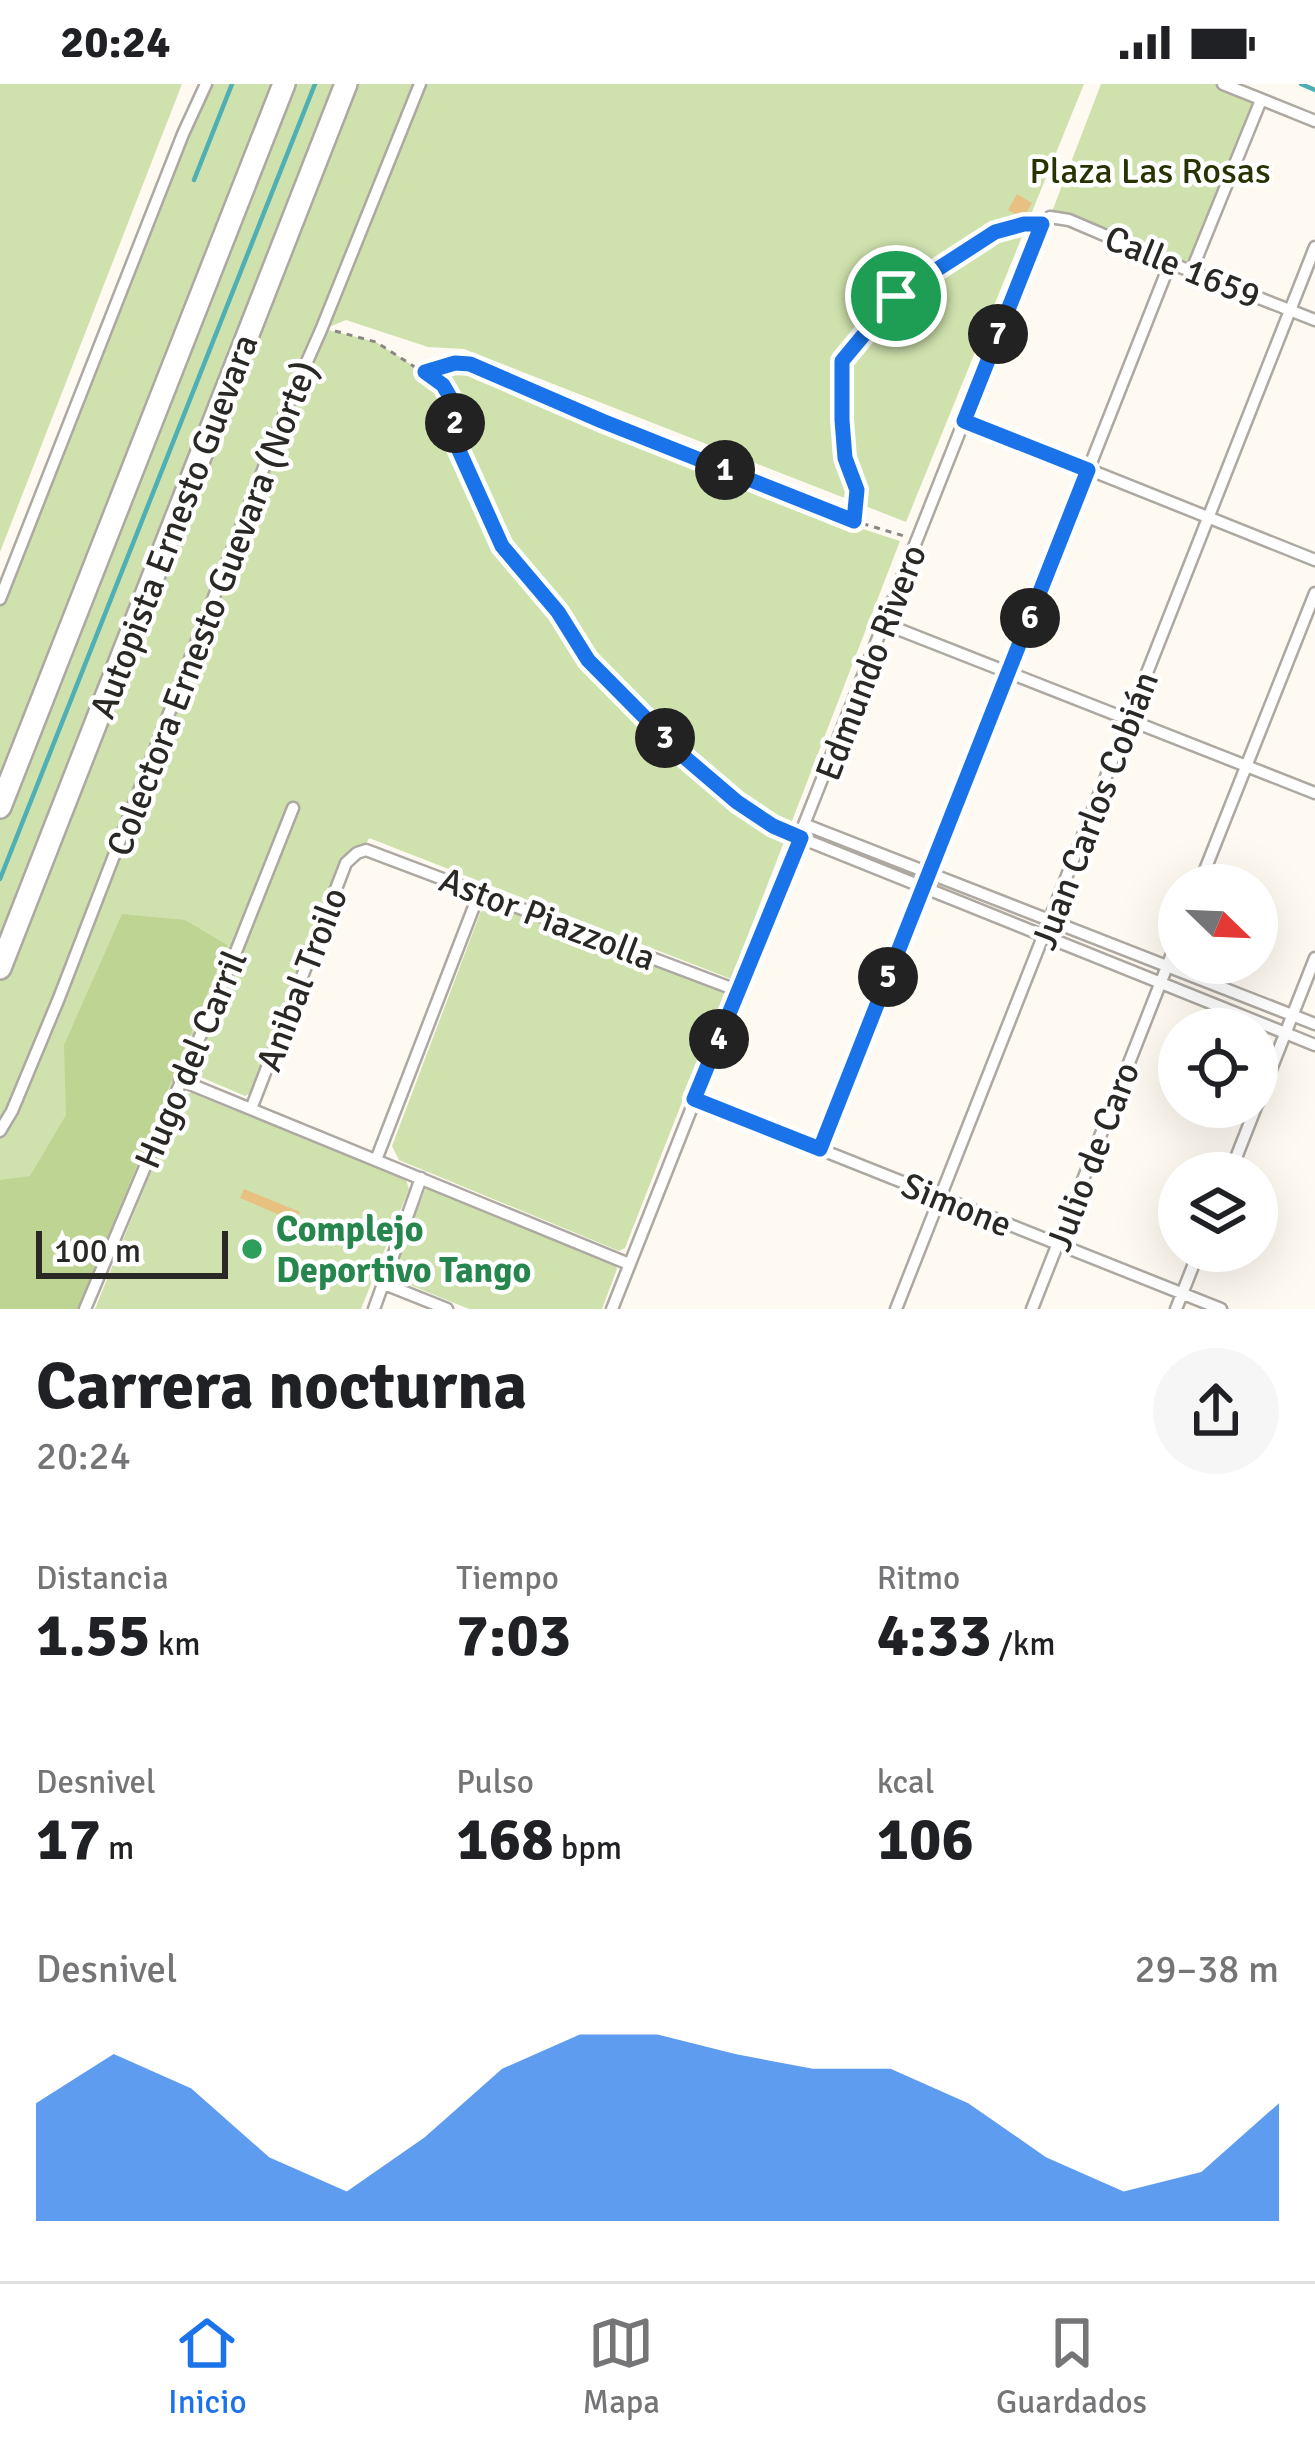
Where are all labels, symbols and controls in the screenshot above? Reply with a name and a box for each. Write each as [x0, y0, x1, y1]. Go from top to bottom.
text: 20:24 [60, 15, 170, 70]
park label: Plaza Las Rosas [1029, 149, 1271, 194]
street label: Calle 1659 [1098, 216, 1267, 319]
pin [845, 245, 947, 347]
icon: arrive [863, 263, 929, 329]
pin: 7 [968, 304, 1028, 364]
text: 7 [989, 313, 1007, 354]
street label: Autopista Ernesto Guevara [80, 328, 268, 725]
street label: Colectora Ernesto Guevara (Norte) [97, 355, 328, 863]
pin: 2 [425, 393, 485, 453]
text: 2 [446, 402, 464, 443]
pin: 1 [695, 440, 755, 500]
text: 1 [716, 449, 734, 490]
street label: Edmundo Rivero [806, 538, 937, 787]
pin: 6 [1000, 588, 1060, 648]
text: 6 [1021, 597, 1039, 638]
street label: Juan Carlos Cobián [1022, 665, 1169, 956]
pin: 3 [635, 708, 695, 768]
text: 3 [656, 717, 674, 758]
street label: Astor Piazzolla [433, 858, 662, 981]
north arrow [1158, 864, 1278, 984]
map controls [1158, 864, 1278, 1272]
street label: Anibal Troilo [247, 881, 358, 1078]
street label: Hugo del Carril [125, 944, 257, 1175]
pin: 5 [858, 947, 918, 1007]
text: 5 [879, 956, 897, 997]
button: locate [1158, 1008, 1278, 1128]
pin: 4 [689, 1009, 749, 1069]
text: 4 [710, 1018, 728, 1059]
street label: Julio de Caro [1037, 1056, 1150, 1257]
button: layers [1158, 1152, 1278, 1272]
street label: Simone [895, 1163, 1018, 1248]
place label: Complejo Deportivo Tango [276, 1207, 531, 1293]
scale bar [36, 1225, 228, 1278]
text: 100 m [54, 1231, 141, 1272]
marker: Complejo Deportivo Tango [239, 1236, 265, 1262]
text: Carrera nocturna [36, 1346, 527, 1427]
button: share [1153, 1348, 1279, 1474]
text: 20:24 [36, 1432, 131, 1480]
text: Distancia [36, 1558, 169, 1599]
text: Tiempo [456, 1558, 559, 1599]
text: Ritmo [877, 1558, 960, 1599]
text: 1.55 [36, 1599, 150, 1673]
text: 7:03 [456, 1599, 571, 1673]
text: 4:33 [877, 1599, 992, 1673]
text: km [150, 1624, 201, 1665]
text: /km [992, 1624, 1056, 1665]
text: Desnivel [36, 1762, 156, 1803]
text: Pulso [456, 1762, 534, 1803]
text: kcal [877, 1762, 935, 1803]
text: 17 [36, 1803, 101, 1877]
text: 168 [456, 1803, 554, 1877]
text: 106 [877, 1803, 974, 1877]
text: m [101, 1828, 134, 1869]
text: bpm [554, 1828, 622, 1869]
text: Desnivel [36, 1945, 178, 1993]
text: 29–38 m [1134, 1945, 1279, 1993]
tab: Inicio [168, 2310, 247, 2423]
tab: Mapa [582, 2310, 660, 2423]
tab: Guardados [996, 2310, 1147, 2423]

